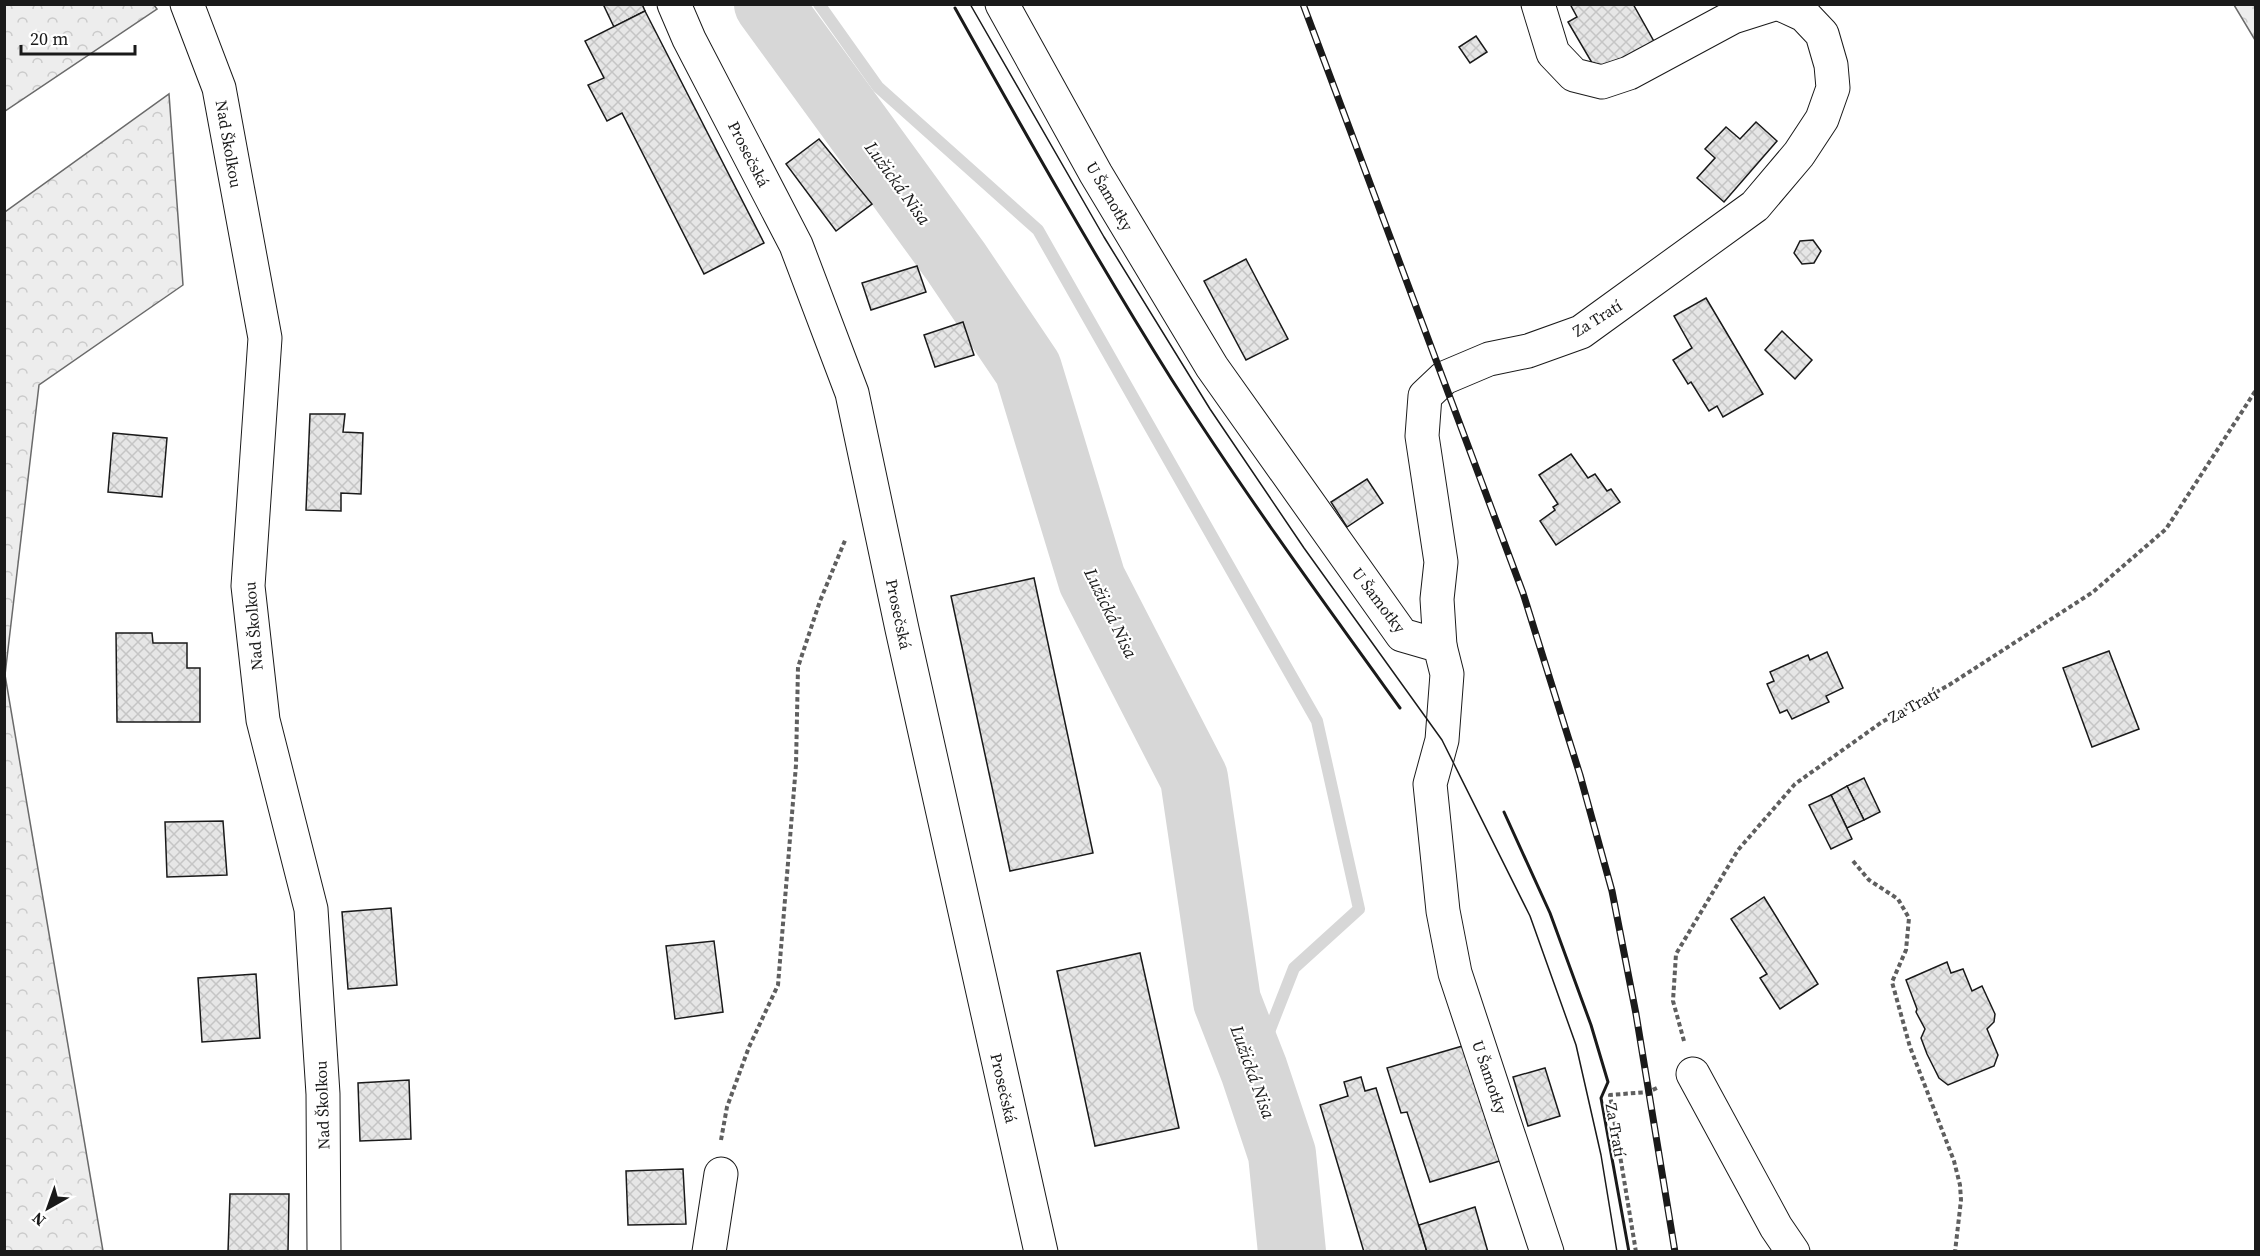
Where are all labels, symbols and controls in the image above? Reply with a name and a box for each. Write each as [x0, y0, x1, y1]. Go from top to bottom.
scale bar [21, 18, 135, 56]
text: 20 m [30, 26, 68, 51]
street label: Nad Školkou [210, 98, 248, 190]
street label: Prosečská [723, 117, 775, 191]
water label: Lužická Nisa [859, 135, 937, 230]
street label: U Šamotky [1081, 157, 1139, 235]
street label: Za Tratí [1568, 294, 1626, 342]
water label: Lužická Nisa [1078, 563, 1144, 663]
street label: U Šamotky [1347, 563, 1411, 638]
street label: Prosečská [881, 577, 917, 652]
street label: Nad Školkou [238, 581, 268, 671]
street label: Za Tratí [1884, 682, 1942, 728]
water label: Lužická Nisa [1224, 1021, 1282, 1123]
street label: U Šamotky [1467, 1037, 1513, 1118]
street label: Prosečská [985, 1051, 1023, 1126]
street label: Nad Školkou [309, 1060, 335, 1150]
street label: Za Tratí [1600, 1101, 1632, 1159]
north arrow [18, 1178, 78, 1238]
text: N [27, 1207, 50, 1232]

